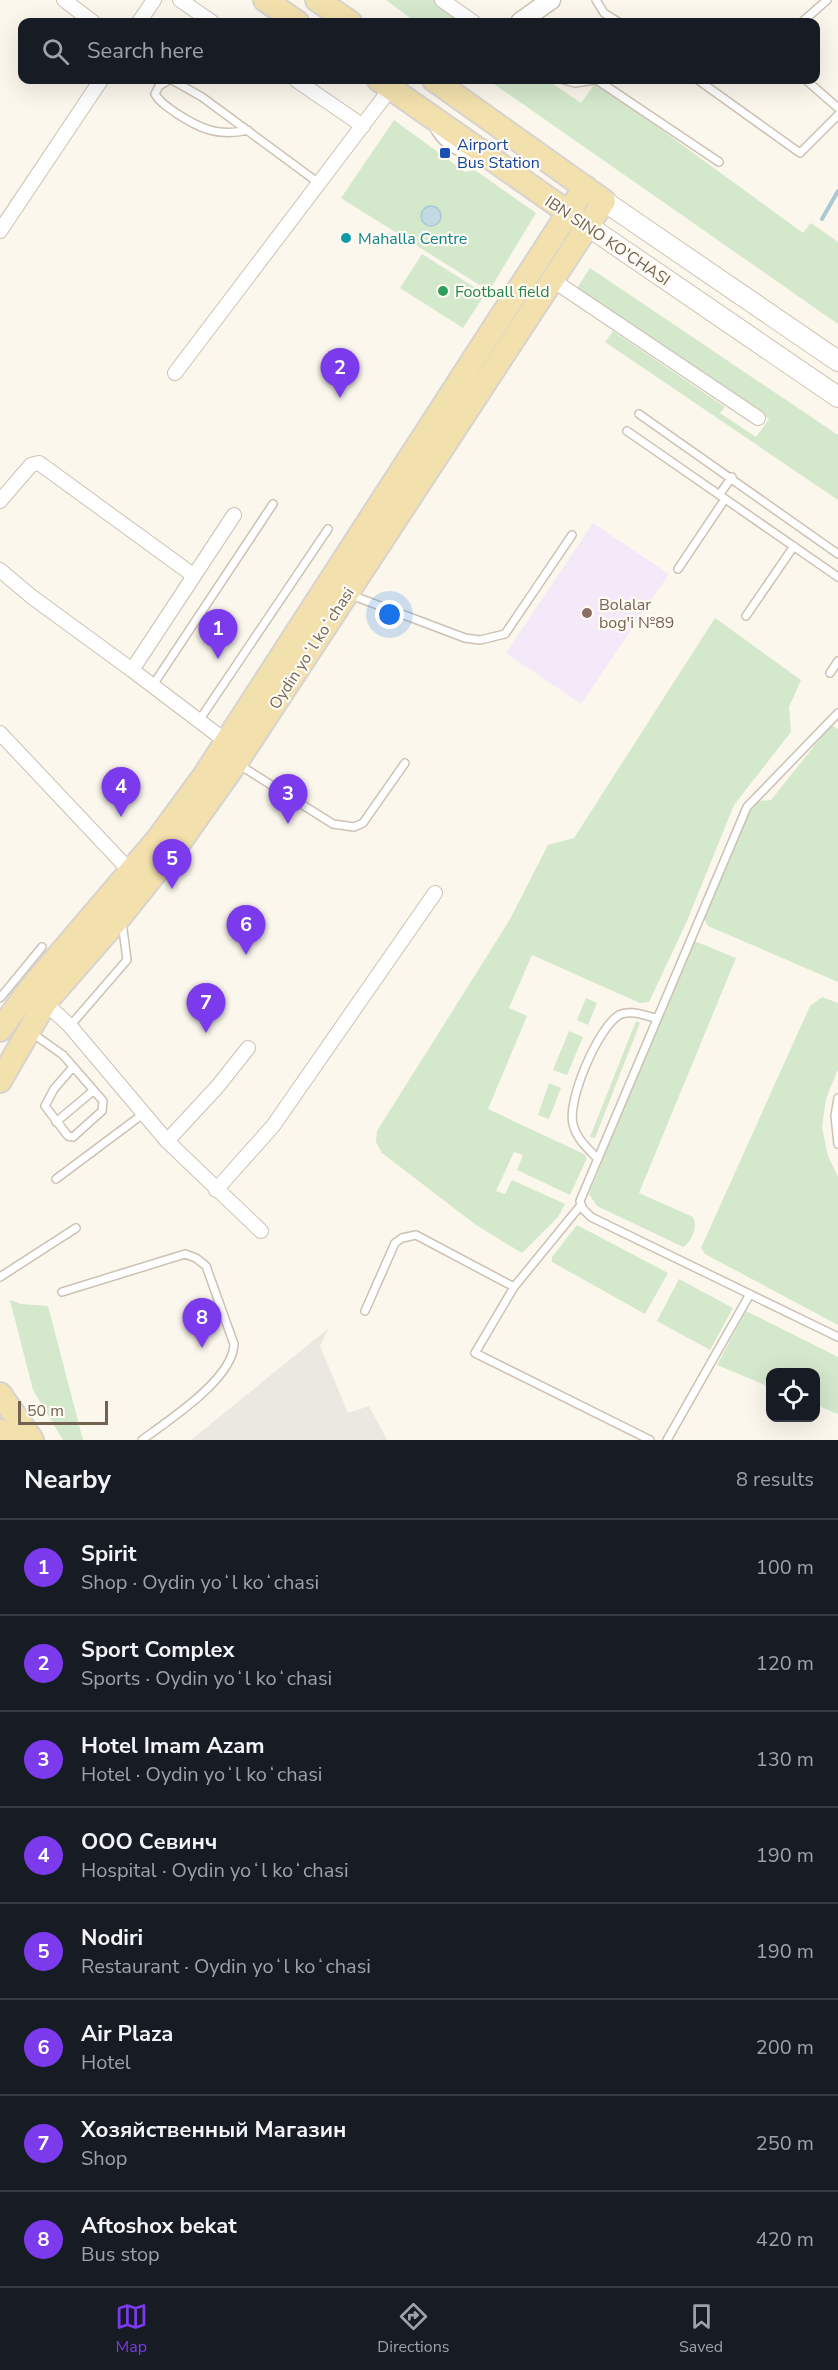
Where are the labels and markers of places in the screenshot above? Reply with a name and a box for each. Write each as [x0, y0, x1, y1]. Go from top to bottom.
place label: Airport Bus Station [457, 134, 540, 174]
marker: Airport Bus Station [438, 146, 452, 160]
place label: Mahalla Centre [358, 228, 467, 250]
marker: Mahalla Centre [339, 231, 353, 245]
place label: Football field [455, 281, 550, 303]
marker: Football field [436, 284, 450, 298]
pin: 2 [320, 348, 360, 398]
place label: Bolalar bog'i №89 [599, 594, 674, 634]
marker: Bolalar bog'i №89 [580, 606, 594, 620]
pin: 1 [198, 610, 238, 659]
pin: 4 [102, 768, 140, 817]
pin: 3 [268, 774, 308, 824]
pin: 5 [152, 840, 192, 889]
pin: 6 [226, 906, 266, 955]
pin: 7 [186, 984, 226, 1033]
pin: 8 [182, 1298, 222, 1348]

